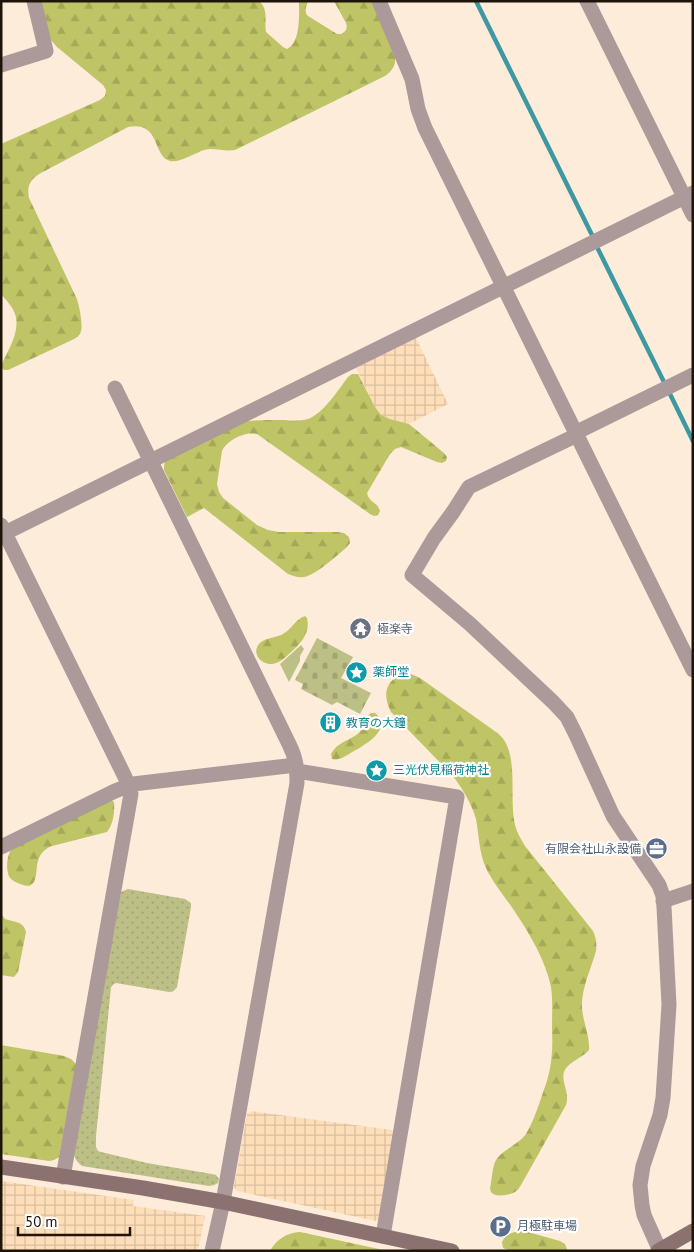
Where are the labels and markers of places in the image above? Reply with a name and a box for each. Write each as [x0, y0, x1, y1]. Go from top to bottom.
temple icon: 極楽寺 [349, 617, 373, 641]
place label: 極楽寺 [377, 621, 413, 636]
place icon: 薬師堂 [345, 660, 369, 684]
place label: 薬師堂 [373, 664, 409, 679]
building icon: 教育の大鐘 [318, 711, 342, 735]
place label: 教育の大鐘 [346, 715, 406, 730]
place icon: 三光伏見稲荷神社 [365, 758, 389, 782]
place label: 三光伏見稲荷神社 [393, 762, 489, 777]
office icon: 有限会社山永設備 [645, 837, 669, 861]
place label: 有限会社山永設備 [545, 841, 641, 856]
parking icon: 月極駐車場 [489, 1214, 513, 1238]
place label: 月極駐車場 [517, 1218, 577, 1233]

